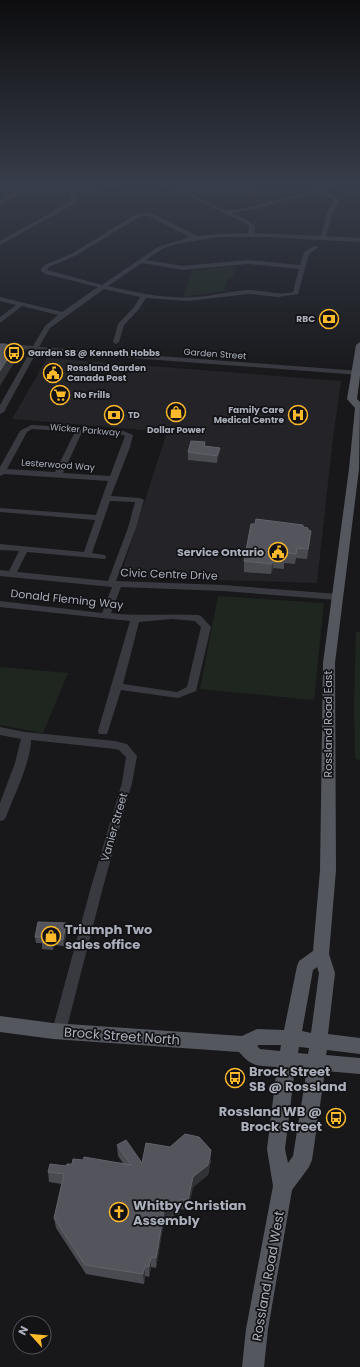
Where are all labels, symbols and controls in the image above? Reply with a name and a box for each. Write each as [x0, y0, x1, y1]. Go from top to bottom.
bank icon: RBC [318, 308, 340, 330]
place label: RBC [296, 313, 315, 325]
bus stop icon: Garden SB @ Kenneth Hobbs [3, 342, 25, 364]
street label: Garden Street [183, 346, 247, 362]
place label: Garden SB @ Kenneth Hobbs [28, 347, 160, 359]
public building icon: Rossland Garden Canada Post [42, 362, 64, 384]
place label: Rossland Garden Canada Post [67, 362, 146, 384]
supermarket icon: No Frills [49, 384, 71, 406]
place label: No Frills [74, 389, 110, 401]
shop icon: Dollar Power [165, 401, 187, 423]
bank icon: TD [103, 404, 125, 426]
place label: Family Care Medical Centre [214, 404, 284, 426]
hospital icon: Family Care Medical Centre [287, 404, 309, 426]
place label: TD [128, 409, 140, 421]
street label: Wicker Parkway [49, 421, 121, 439]
place label: Dollar Power [147, 424, 205, 436]
street label: Lesterwood Way [21, 456, 95, 474]
public building icon: Service Ontario [267, 541, 289, 563]
place label: Service Ontario [177, 544, 264, 560]
street label: Civic Centre Drive [120, 564, 218, 584]
street label: Donald Fleming Way [10, 585, 125, 613]
street label: Rossland Road East [320, 670, 336, 778]
street label: Vanier Street [97, 791, 131, 863]
place label: Triumph Two sales office [65, 920, 152, 954]
shop icon: Triumph Two sales office [40, 925, 62, 947]
street label: Brock Street North [63, 1022, 181, 1050]
place label: Brock Street SB @ Rossland [249, 1062, 347, 1096]
bus stop icon: Brock Street SB @ Rossland [224, 1067, 246, 1089]
place label: Rossland WB @ Brock Street [219, 1102, 322, 1136]
bus stop icon: Rossland WB @ Brock Street [325, 1107, 347, 1129]
place label: Whitby Christian Assembly [133, 1196, 247, 1230]
church icon: Whitby Christian Assembly [108, 1201, 130, 1223]
street label: Rossland Road West [247, 1209, 289, 1343]
north arrow [12, 1315, 52, 1355]
text: N [14, 1323, 32, 1338]

